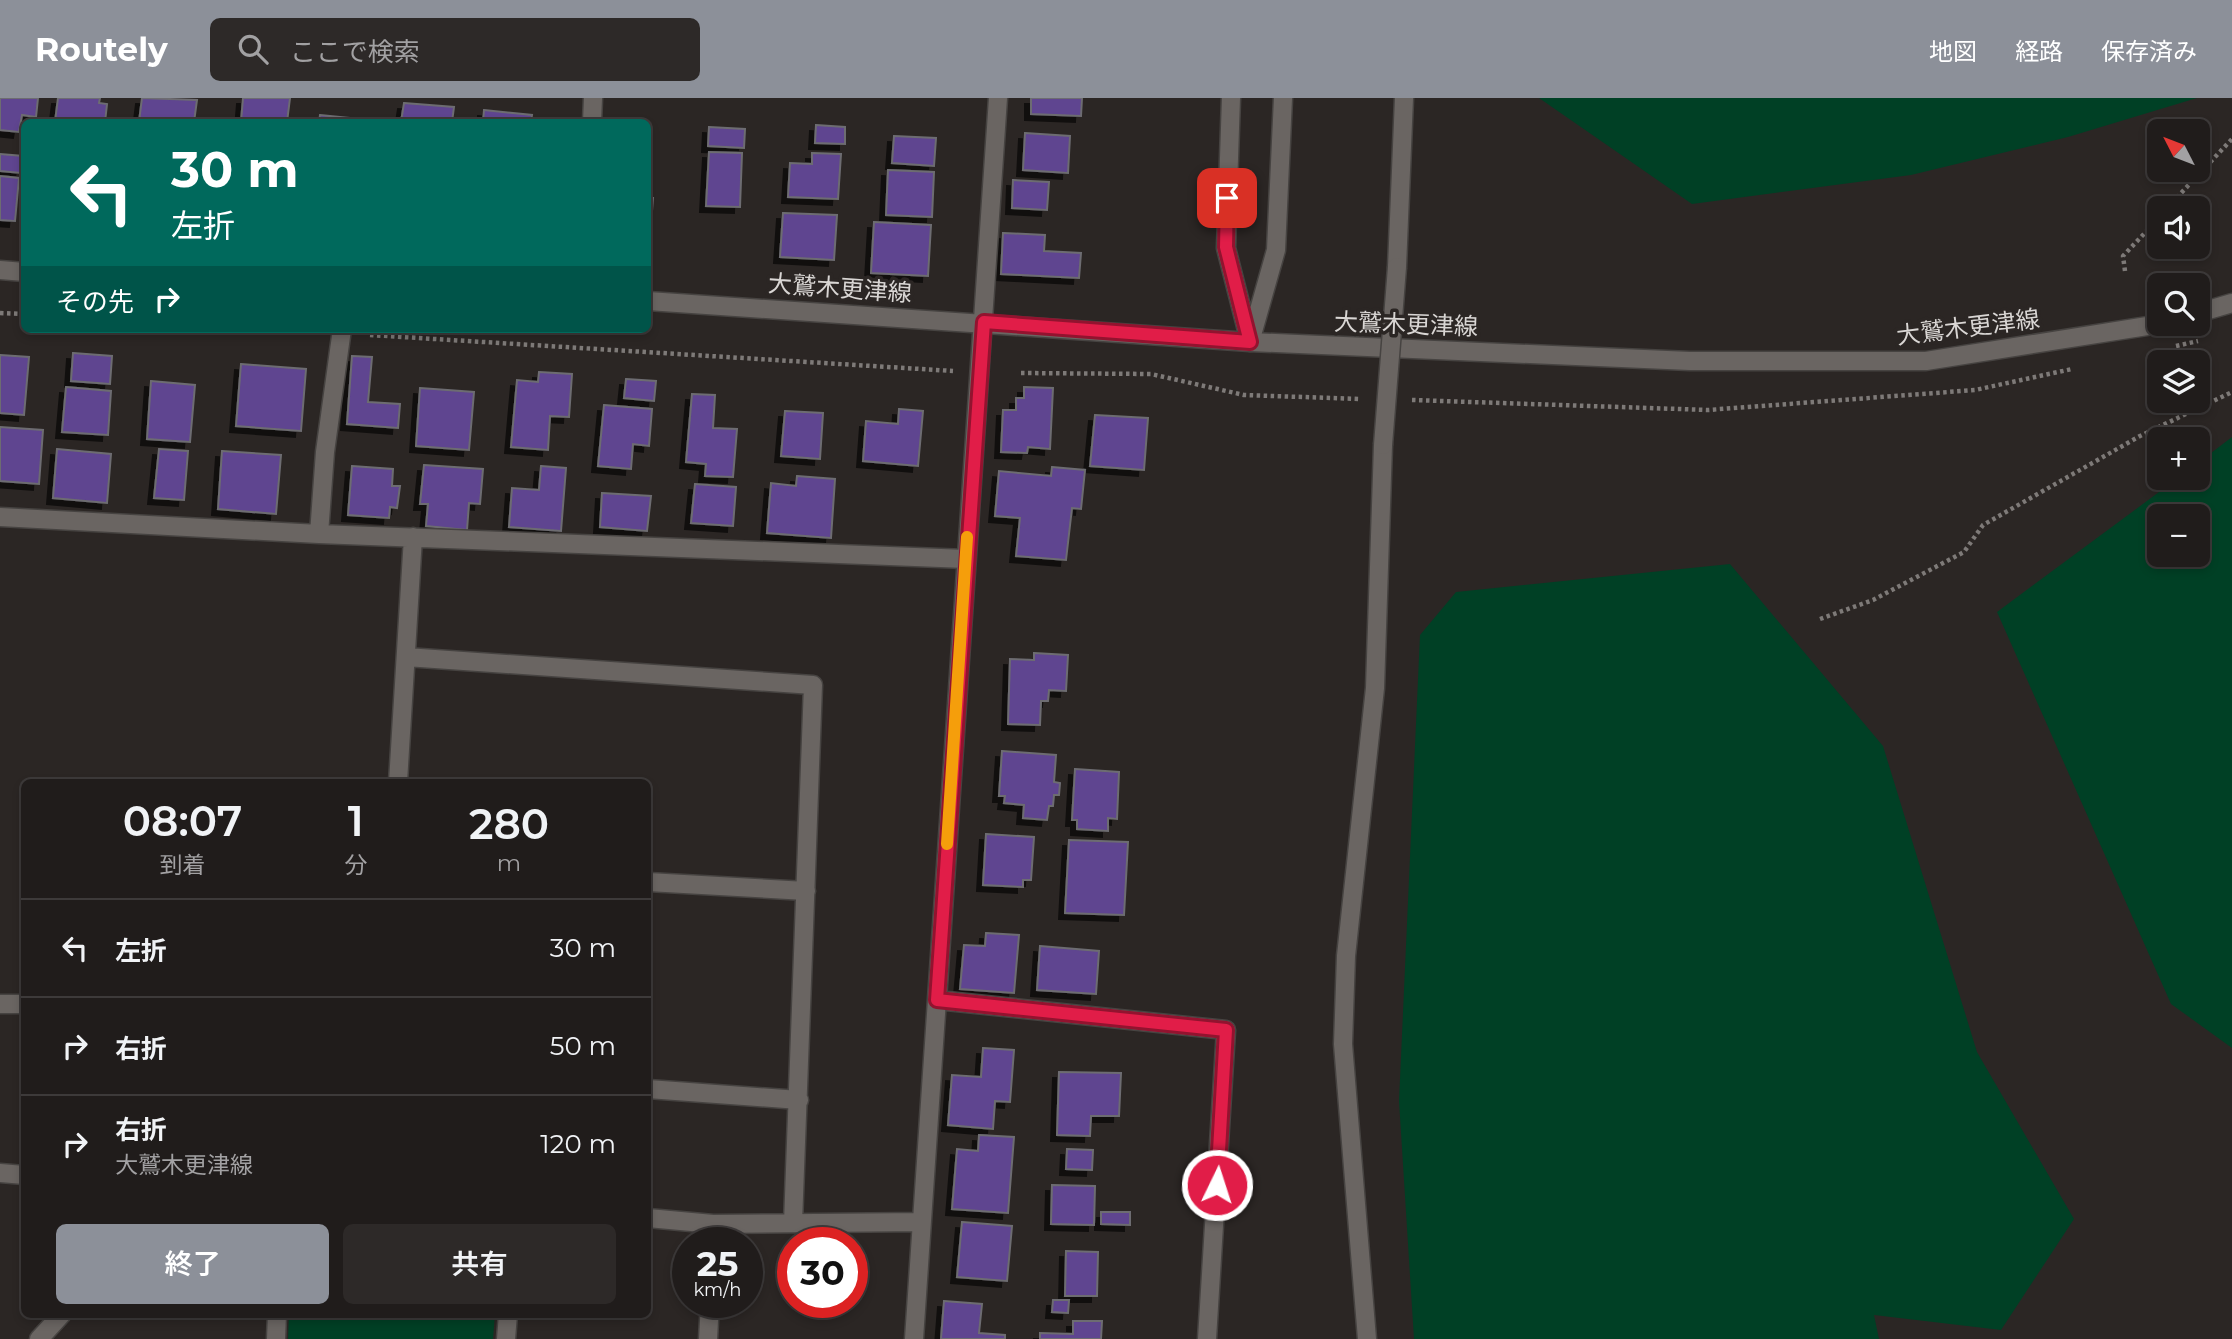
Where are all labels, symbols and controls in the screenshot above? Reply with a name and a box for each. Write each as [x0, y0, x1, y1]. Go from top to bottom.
search box [210, 18, 700, 81]
text: Routely [35, 29, 168, 69]
icon: search [234, 30, 272, 68]
text: ここで検索 [290, 36, 420, 68]
text: 地図 [1929, 37, 1977, 66]
text: 経路 [2015, 37, 2063, 66]
text: 保存済み [2101, 37, 2197, 66]
north arrow [2147, 119, 2210, 182]
map controls [2147, 119, 2210, 567]
text: 30 m [171, 140, 299, 199]
icon: left [56, 147, 147, 238]
pin [1197, 168, 1257, 228]
icon: arrive [1208, 179, 1246, 217]
button: sound [2147, 196, 2210, 259]
text: 左折 [171, 206, 235, 245]
street label: 大鷲木更津線 [767, 269, 913, 307]
button: search [2147, 273, 2210, 336]
icon: right [148, 280, 186, 318]
text: その先 [56, 286, 134, 318]
street label: 大鷲木更津線 [1895, 304, 2041, 350]
street label: 大鷲木更津線 [1334, 307, 1478, 341]
button: layers [2147, 350, 2210, 413]
button: + [2147, 427, 2210, 490]
button: − [2147, 504, 2210, 567]
text: 08:07 [123, 795, 242, 847]
text: 1 [348, 795, 364, 847]
text: 280 [469, 798, 549, 850]
text: m [497, 849, 521, 877]
text: 到着 [160, 851, 206, 879]
text: 分 [344, 851, 367, 879]
icon: left [56, 929, 94, 967]
text: 30 m [550, 932, 616, 964]
text: 左折 [115, 935, 167, 967]
icon: right [56, 1027, 94, 1065]
text: 50 m [550, 1030, 616, 1062]
text: 右折 [115, 1033, 167, 1065]
text: 右折 [115, 1114, 167, 1146]
icon: right [56, 1125, 94, 1163]
text: 120 m [540, 1128, 616, 1160]
position arrow [1180, 1148, 1254, 1222]
text: 大鷲木更津線 [115, 1151, 253, 1179]
button: 終了 [56, 1224, 329, 1304]
button: 共有 [343, 1224, 616, 1304]
speed limit sign: 30 [777, 1227, 868, 1318]
text: 25 [697, 1242, 738, 1285]
text: km/h [693, 1279, 742, 1301]

